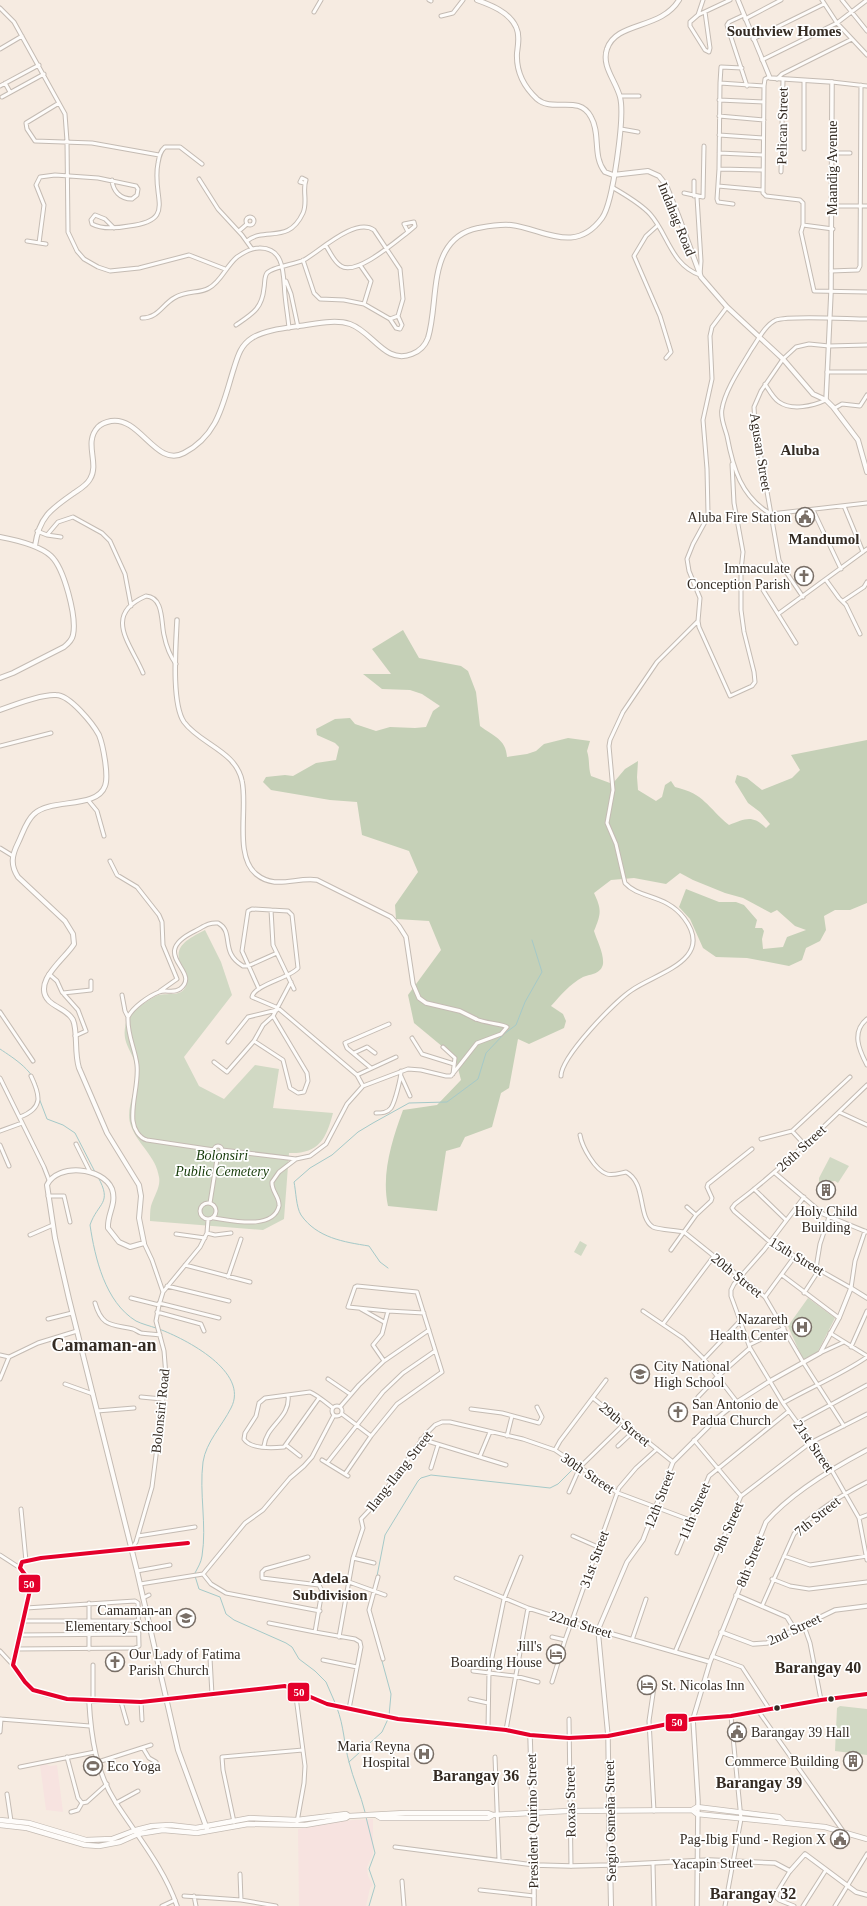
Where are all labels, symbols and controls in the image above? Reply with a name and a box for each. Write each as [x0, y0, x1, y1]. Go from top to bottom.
district label: Southview Homes [727, 23, 841, 39]
street label: Pelican Street [774, 87, 791, 165]
street label: Maandig Avenue [825, 121, 840, 216]
street label: Indahag Road [655, 180, 698, 258]
street label: Agusan Street [747, 412, 774, 492]
district label: Aluba [780, 442, 820, 458]
public building icon: Aluba Fire Station [794, 506, 816, 528]
place label: Aluba Fire Station [688, 510, 791, 525]
district label: Mandumol [789, 531, 859, 547]
place label: Immaculate Conception Parish [687, 561, 790, 592]
church icon: Immaculate Conception Parish [793, 565, 815, 587]
street label: 26th Street [774, 1122, 829, 1175]
park label: Bolonsiri Public Cemetery [174, 1148, 270, 1179]
building icon: Holy Child Building [815, 1179, 837, 1201]
place label: Holy Child Building [795, 1204, 857, 1235]
street label: 15th Street [767, 1234, 827, 1279]
street label: 20th Street [708, 1250, 765, 1300]
place label: Nazareth Health Center [710, 1312, 788, 1343]
hospital icon: Nazareth Health Center [791, 1316, 813, 1338]
district label: Camaman-an [51, 1335, 157, 1355]
place label: City National High School [654, 1359, 730, 1390]
school or university icon: City National High School [629, 1363, 651, 1385]
street label: Bolonsiri Road [149, 1368, 172, 1454]
place label: San Antonio de Padua Church [692, 1397, 778, 1428]
street label: 29th Street [596, 1399, 653, 1449]
church icon: San Antonio de Padua Church [667, 1401, 689, 1423]
street label: 21st Street [790, 1418, 837, 1475]
street label: Ilang-Ilang Street [363, 1428, 436, 1515]
street label: 30th Street [558, 1450, 617, 1497]
street label: 12th Street [642, 1468, 677, 1530]
street label: 11th Street [676, 1480, 713, 1542]
street label: 7th Street [792, 1493, 843, 1539]
street label: 9th Street [711, 1499, 746, 1555]
street label: 31st Street [577, 1529, 612, 1590]
street label: 8th Street [733, 1533, 768, 1589]
district label: Adela Subdivision [292, 1570, 368, 1603]
line badge: 50 [18, 1574, 41, 1593]
text: 50 [24, 1578, 35, 1590]
place label: Camaman-an Elementary School [65, 1603, 172, 1634]
school or university icon: Camaman-an Elementary School [175, 1607, 197, 1629]
street label: 22nd Street [548, 1608, 614, 1641]
street label: 2nd Street [765, 1611, 823, 1648]
place label: Jill's Boarding House [451, 1639, 542, 1670]
hotel icon: Jill's Boarding House [545, 1643, 567, 1665]
place label: Our Lady of Fatima Parish Church [129, 1647, 241, 1678]
church icon: Our Lady of Fatima Parish Church [104, 1651, 126, 1673]
district label: Barangay 40 [775, 1659, 861, 1677]
hotel icon: St. Nicolas Inn [636, 1674, 658, 1696]
place label: St. Nicolas Inn [661, 1678, 745, 1693]
line badge: 50 [287, 1682, 310, 1702]
text: 50 [294, 1686, 305, 1698]
unlabelled marker [826, 1694, 836, 1704]
unlabelled marker [772, 1703, 782, 1713]
line badge: 50 [665, 1713, 688, 1732]
text: 50 [672, 1716, 683, 1728]
public building icon: Barangay 39 Hall [726, 1721, 748, 1743]
place label: Barangay 39 Hall [751, 1725, 850, 1740]
place label: Maria Reyna Hospital [337, 1739, 411, 1770]
hospital icon: Maria Reyna Hospital [413, 1743, 435, 1765]
building icon: Commerce Building [842, 1750, 864, 1772]
street label: President Quirino Street [524, 1753, 541, 1889]
place label: Commerce Building [725, 1754, 839, 1769]
sports icon: Eco Yoga [82, 1755, 104, 1777]
place label: Eco Yoga [107, 1759, 161, 1774]
street label: Sergio Osmeña Street [602, 1760, 619, 1882]
street label: Roxas Street [562, 1766, 579, 1838]
district label: Barangay 36 [433, 1767, 519, 1785]
district label: Barangay 39 [716, 1774, 802, 1792]
public building icon: Pag-Ibig Fund - Region X [829, 1828, 851, 1850]
place label: Pag-Ibig Fund - Region X [680, 1832, 826, 1847]
street label: Yacapin Street [671, 1855, 753, 1872]
district label: Barangay 32 [710, 1885, 796, 1903]

